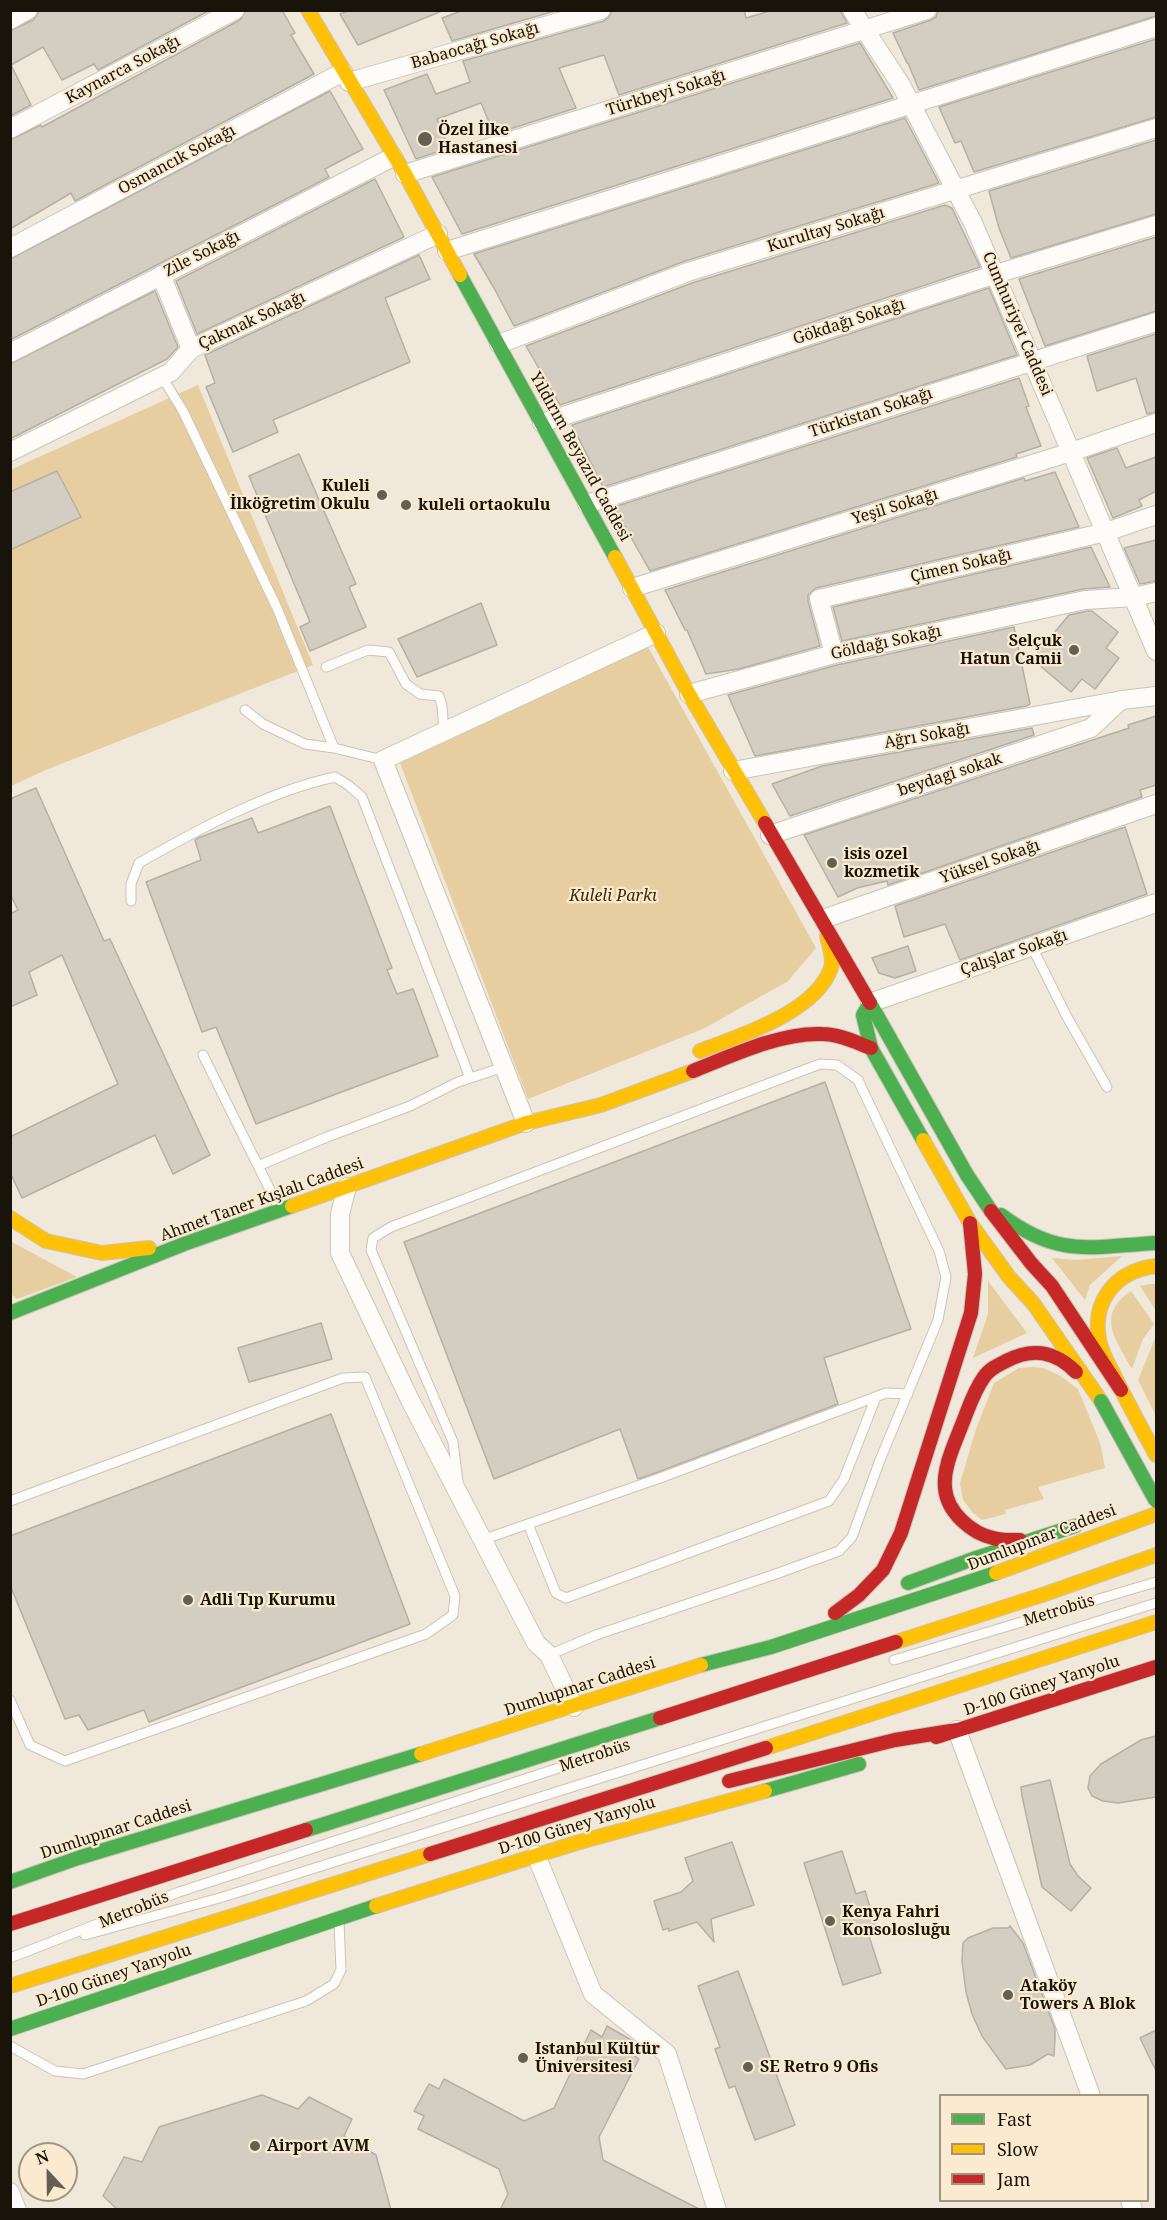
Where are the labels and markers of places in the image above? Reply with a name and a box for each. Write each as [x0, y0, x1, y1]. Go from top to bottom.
place label: Özel İlke Hastanesi [438, 120, 518, 158]
marker: Özel İlke Hastanesi [416, 130, 434, 148]
place label: Kuleli İlköğretim Okulu [230, 476, 370, 514]
marker: Kuleli İlköğretim Okulu [375, 488, 389, 502]
place label: kuleli ortaokulu [418, 495, 550, 515]
marker: kuleli ortaokulu [399, 498, 413, 512]
place label: Selçuk Hatun Camii [960, 631, 1062, 669]
marker: Selçuk Hatun Camii [1067, 643, 1081, 657]
place label: isis ozel kozmetik [844, 844, 919, 882]
marker: isis ozel kozmetik [825, 856, 839, 870]
place label: Adli Tıp Kurumu [200, 1590, 336, 1610]
marker: Adli Tıp Kurumu [181, 1593, 195, 1607]
place label: Kenya Fahri Konsolosluğu [842, 1902, 951, 1940]
marker: Kenya Fahri Konsolosluğu [823, 1914, 837, 1928]
place label: Ataköy Towers A Blok [1020, 1976, 1135, 2014]
marker: Ataköy Towers A Blok [1001, 1988, 1015, 2002]
place label: Istanbul Kültür Üniversitesi [535, 2039, 660, 2077]
marker: Istanbul Kültür Üniversitesi [516, 2051, 530, 2065]
place label: SE Retro 9 Ofis [760, 2057, 878, 2077]
marker: SE Retro 9 Ofis [741, 2060, 755, 2074]
place label: Airport AVM [267, 2136, 369, 2156]
marker: Airport AVM [248, 2139, 262, 2153]

